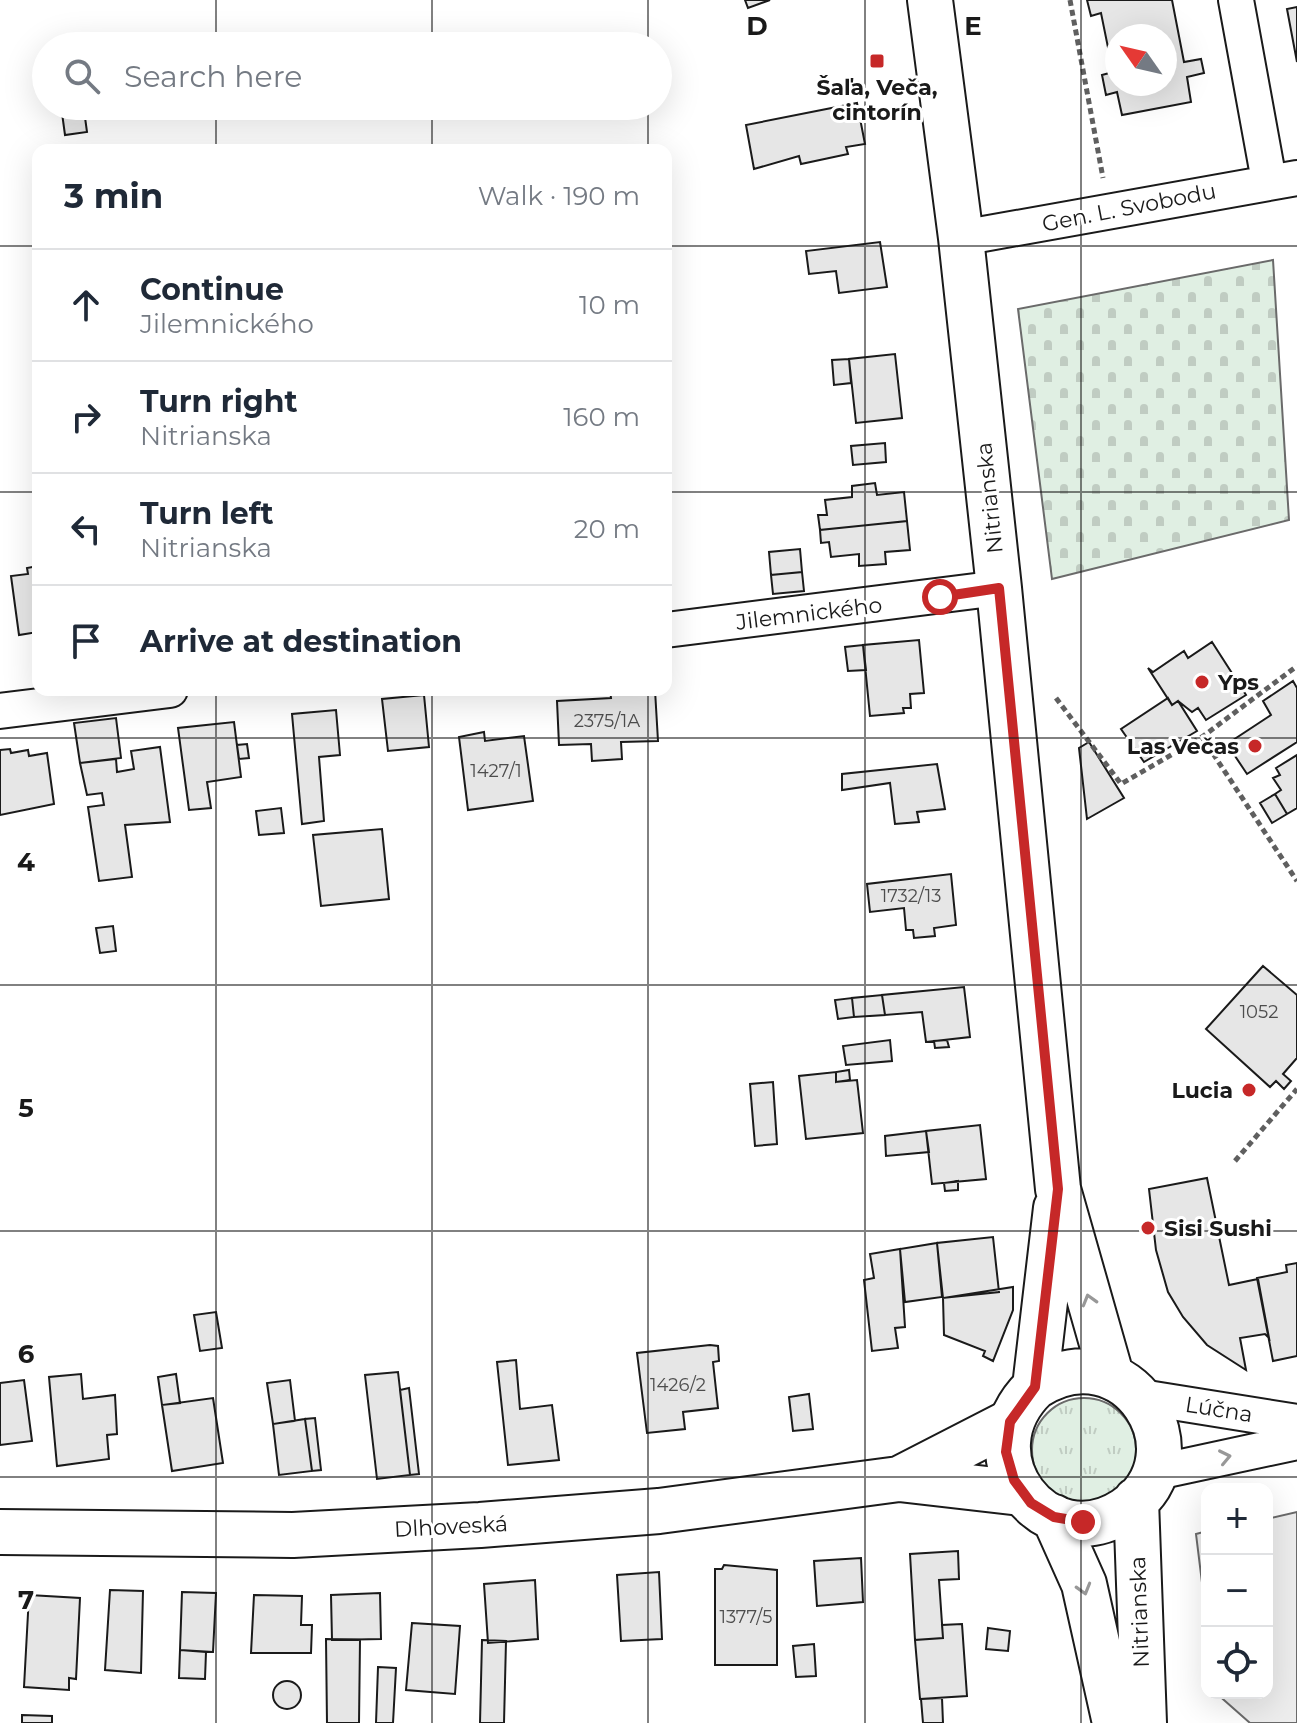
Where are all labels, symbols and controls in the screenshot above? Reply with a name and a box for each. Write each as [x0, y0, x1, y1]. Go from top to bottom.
text: D [746, 10, 768, 42]
text: E [964, 10, 982, 42]
north arrow [1105, 24, 1177, 96]
search box [32, 32, 672, 120]
marker: Šaľa, Veča, cintorín [868, 52, 886, 70]
icon: search [60, 54, 104, 98]
text: Search here [124, 58, 302, 95]
place label: Šaľa, Veča, cintorín [816, 74, 938, 126]
text: 3 min [64, 175, 163, 217]
street label: Gen. L. Svobodu [1040, 177, 1218, 238]
text: Walk · 190 m [478, 180, 640, 212]
text: Continue [140, 271, 284, 308]
icon: ahead [64, 283, 108, 327]
text: 10 m [579, 289, 640, 321]
text: Jilemnického [140, 308, 314, 340]
text: Turn right [140, 383, 297, 420]
icon: right [64, 395, 108, 439]
text: 160 m [563, 401, 640, 433]
text: Nitrianska [140, 420, 272, 452]
street label: Nitrianska [970, 441, 1009, 555]
text: Turn left [140, 495, 273, 532]
icon: left [64, 507, 108, 551]
text: 20 m [574, 513, 640, 545]
text: Nitrianska [140, 532, 272, 564]
route start [922, 579, 958, 615]
street label: Jilemnického [733, 591, 884, 636]
icon: arrive [64, 619, 108, 663]
text: Arrive at destination [140, 623, 462, 660]
place label: Yps [1217, 669, 1259, 696]
marker: Yps [1193, 673, 1211, 691]
house number: 2375/1A [574, 710, 640, 732]
place label: Las Večas [1127, 733, 1239, 760]
marker: Las Večas [1246, 737, 1264, 755]
house number: 1427/1 [470, 760, 522, 782]
text: 4 [17, 846, 35, 878]
house number: 1732/13 [881, 885, 941, 907]
house number: 1052 [1240, 1001, 1278, 1023]
place label: Lucia [1172, 1077, 1233, 1104]
marker: Lucia [1240, 1081, 1258, 1099]
text: 5 [18, 1092, 34, 1124]
place label: Sisi Sushi [1164, 1215, 1272, 1242]
marker: Sisi Sushi [1139, 1219, 1157, 1237]
one-way arrow [1082, 1294, 1099, 1308]
text: 6 [18, 1338, 35, 1370]
house number: 1426/2 [650, 1374, 706, 1396]
street label: Lúčna [1183, 1391, 1255, 1428]
one-way arrow [1218, 1449, 1231, 1466]
map controls [1201, 1483, 1273, 1699]
button: + [1201, 1483, 1273, 1555]
route end [1065, 1504, 1101, 1540]
street label: Dlhoveská [393, 1510, 509, 1543]
button: − [1201, 1555, 1273, 1627]
street label: Nitrianska [1124, 1556, 1155, 1668]
one-way arrow [1075, 1582, 1091, 1595]
text: 7 [18, 1584, 34, 1616]
house number: 1377/5 [719, 1606, 773, 1628]
button: locate [1201, 1627, 1273, 1699]

